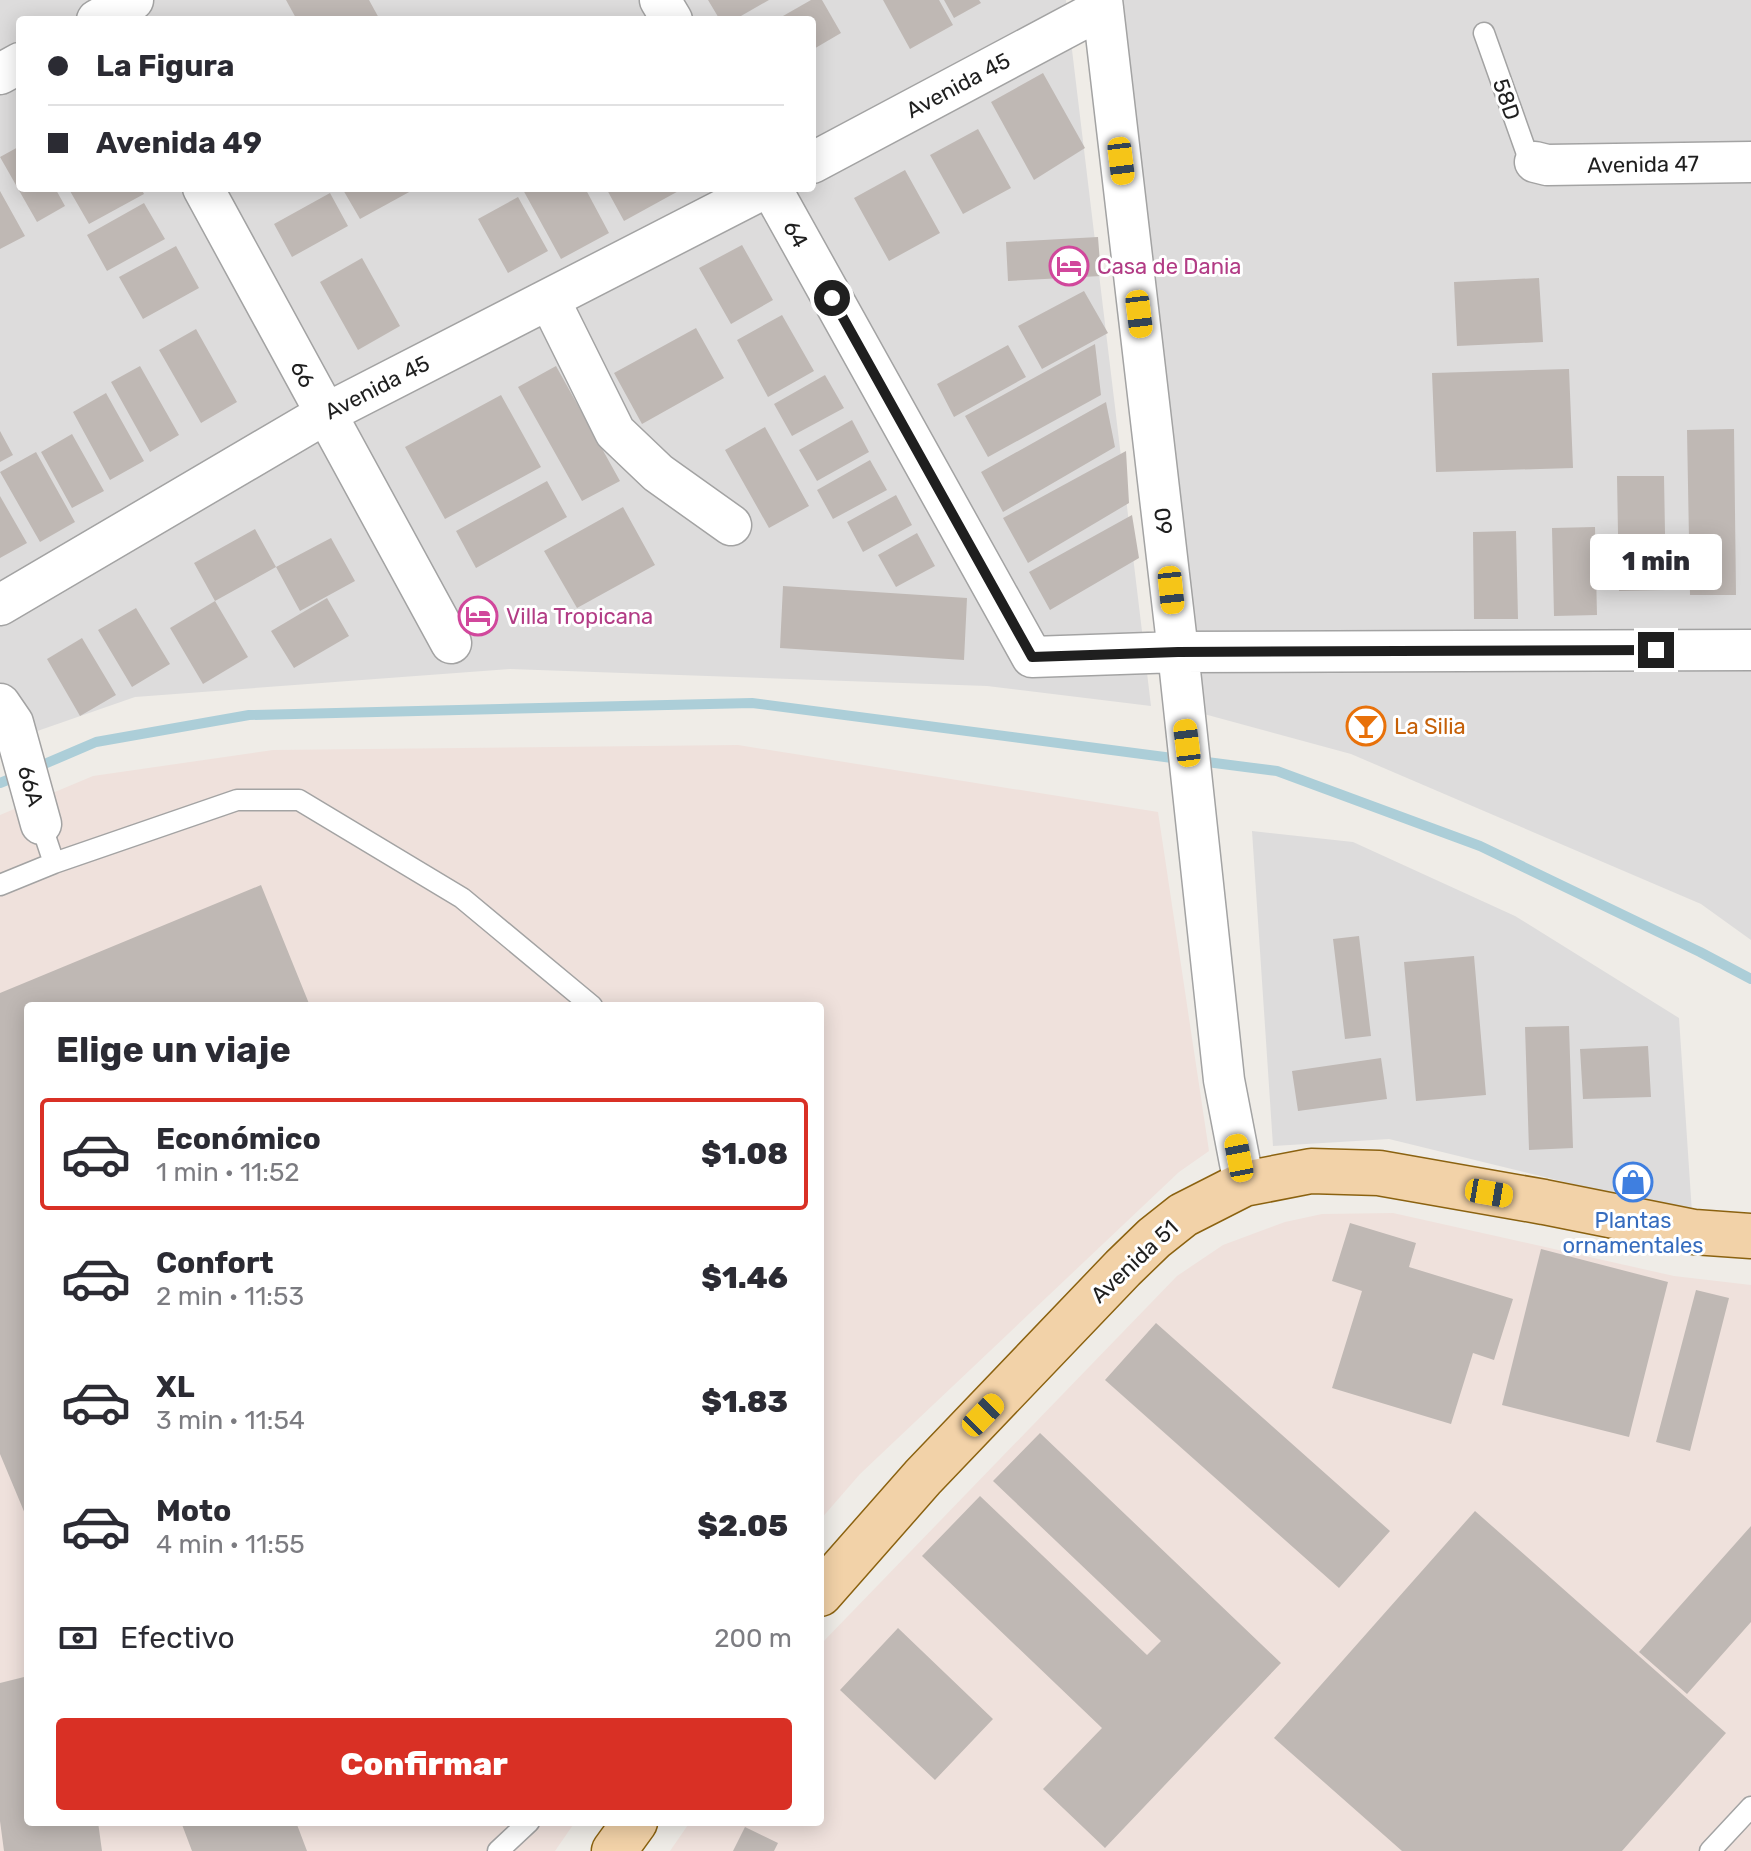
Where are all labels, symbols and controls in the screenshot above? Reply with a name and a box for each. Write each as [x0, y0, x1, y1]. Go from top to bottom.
street label: Avenida 45 [901, 47, 1015, 124]
text: La Figura [96, 48, 234, 84]
street label: 58D [1487, 75, 1526, 124]
text: Avenida 49 [96, 125, 262, 161]
car [1106, 136, 1136, 186]
street label: Avenida 47 [1587, 150, 1699, 179]
street label: 64 [777, 216, 814, 253]
hotel icon: Casa de Dania [1048, 245, 1090, 287]
place label: Casa de Dania [1097, 253, 1241, 280]
route start [814, 280, 850, 316]
car [1124, 289, 1154, 339]
street label: Avenida 45 [320, 350, 434, 425]
street label: 66 [284, 356, 321, 392]
street label: 60 [1148, 506, 1179, 536]
callout: 1 min [1590, 534, 1722, 590]
text: 1 min [1622, 546, 1690, 577]
car [1157, 565, 1185, 615]
hotel icon: Villa Tropicana [457, 595, 499, 637]
place label: Villa Tropicana [506, 603, 653, 630]
route end [1638, 632, 1674, 668]
bar icon: La Silia [1345, 705, 1387, 747]
place label: La Silia [1394, 713, 1466, 740]
car [1172, 718, 1202, 768]
street label: 66A [12, 763, 49, 810]
text: Elige un viaje [56, 1028, 291, 1071]
icon: car [60, 1118, 132, 1190]
text: Económico [156, 1121, 321, 1157]
car [1223, 1132, 1255, 1184]
text: $1.08 [701, 1136, 788, 1172]
text: 1 min · 11:52 [156, 1157, 300, 1188]
shop icon: Plantas ornamentales [1612, 1161, 1654, 1203]
car [1463, 1177, 1515, 1209]
place label: Plantas ornamentales [1562, 1207, 1704, 1259]
street label: Avenida 51 [1085, 1214, 1184, 1309]
icon: car [60, 1242, 132, 1314]
text: Confort [156, 1245, 274, 1281]
text: $1.46 [701, 1260, 788, 1296]
text: 2 min · 11:53 [156, 1281, 304, 1312]
icon: car [60, 1366, 132, 1438]
text: XL [156, 1369, 195, 1405]
text: $1.83 [701, 1384, 788, 1420]
car [958, 1389, 1008, 1441]
text: 3 min · 11:54 [156, 1405, 305, 1436]
icon: car [60, 1490, 132, 1562]
text: Moto [156, 1493, 231, 1529]
text: $2.05 [697, 1508, 788, 1544]
text: 4 min · 11:55 [156, 1529, 305, 1560]
icon: cash [56, 1616, 100, 1660]
text: Efectivo [120, 1620, 235, 1656]
text: 200 m [714, 1623, 792, 1654]
button: Confirmar [56, 1718, 792, 1810]

